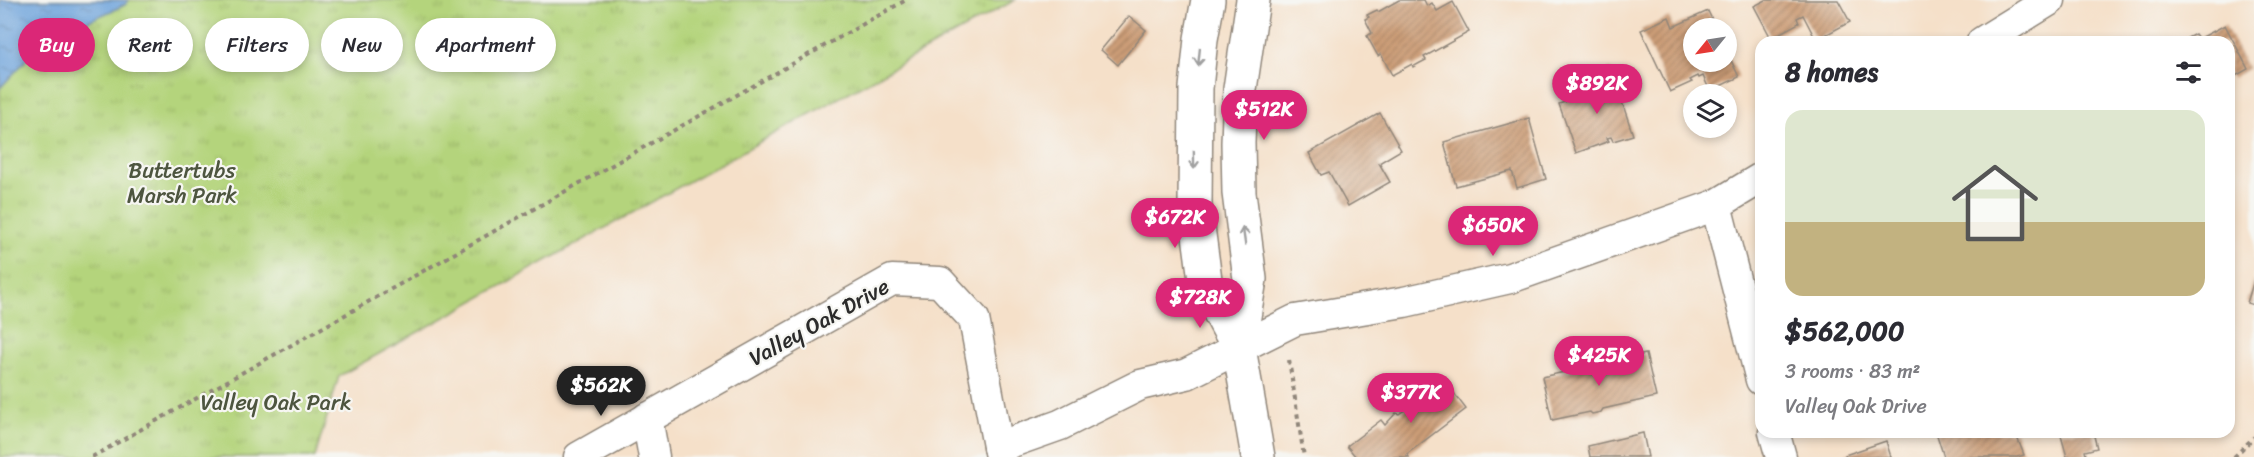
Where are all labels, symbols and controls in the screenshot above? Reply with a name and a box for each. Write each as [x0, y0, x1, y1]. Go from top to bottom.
chip: Buy [18, 18, 95, 72]
chip: Rent [107, 18, 193, 72]
chip: Filters [205, 18, 309, 72]
chip: New [321, 18, 403, 72]
chip: Apartment [415, 18, 556, 72]
north arrow [1683, 18, 1737, 72]
map controls [1683, 18, 1737, 138]
one-way arrow [1193, 47, 1204, 67]
text: 8 homes [1785, 49, 1878, 95]
icon: filters [2172, 56, 2205, 89]
pin: $892K [1555, 64, 1639, 115]
text: $892K [1566, 66, 1628, 101]
button: layers [1683, 84, 1737, 138]
pin: $512K [1222, 90, 1306, 141]
text: $512K [1235, 92, 1293, 127]
icon: home [1941, 149, 2049, 257]
one-way arrow [1188, 150, 1200, 170]
park label: Buttertubs Marsh Park [127, 151, 237, 215]
pin: $672K [1133, 198, 1217, 249]
text: $672K [1145, 200, 1205, 235]
pin: $650K [1451, 206, 1535, 257]
text: $650K [1462, 208, 1524, 243]
one-way arrow [1239, 227, 1250, 246]
street label: Valley Oak Drive [741, 267, 897, 377]
pin: $728K [1158, 278, 1242, 329]
text: $728K [1170, 280, 1230, 315]
text: $562,000 [1785, 308, 1904, 354]
pin: $425K [1557, 336, 1641, 387]
text: $425K [1568, 338, 1630, 373]
text: 3 rooms · 83 m² [1785, 354, 1920, 389]
pin: $562K [559, 366, 643, 417]
text: $562K [571, 368, 631, 403]
pin: $377K [1369, 373, 1453, 424]
text: $377K [1381, 375, 1441, 410]
park label: Valley Oak Park [200, 383, 352, 422]
text: Valley Oak Drive [1785, 389, 1927, 424]

